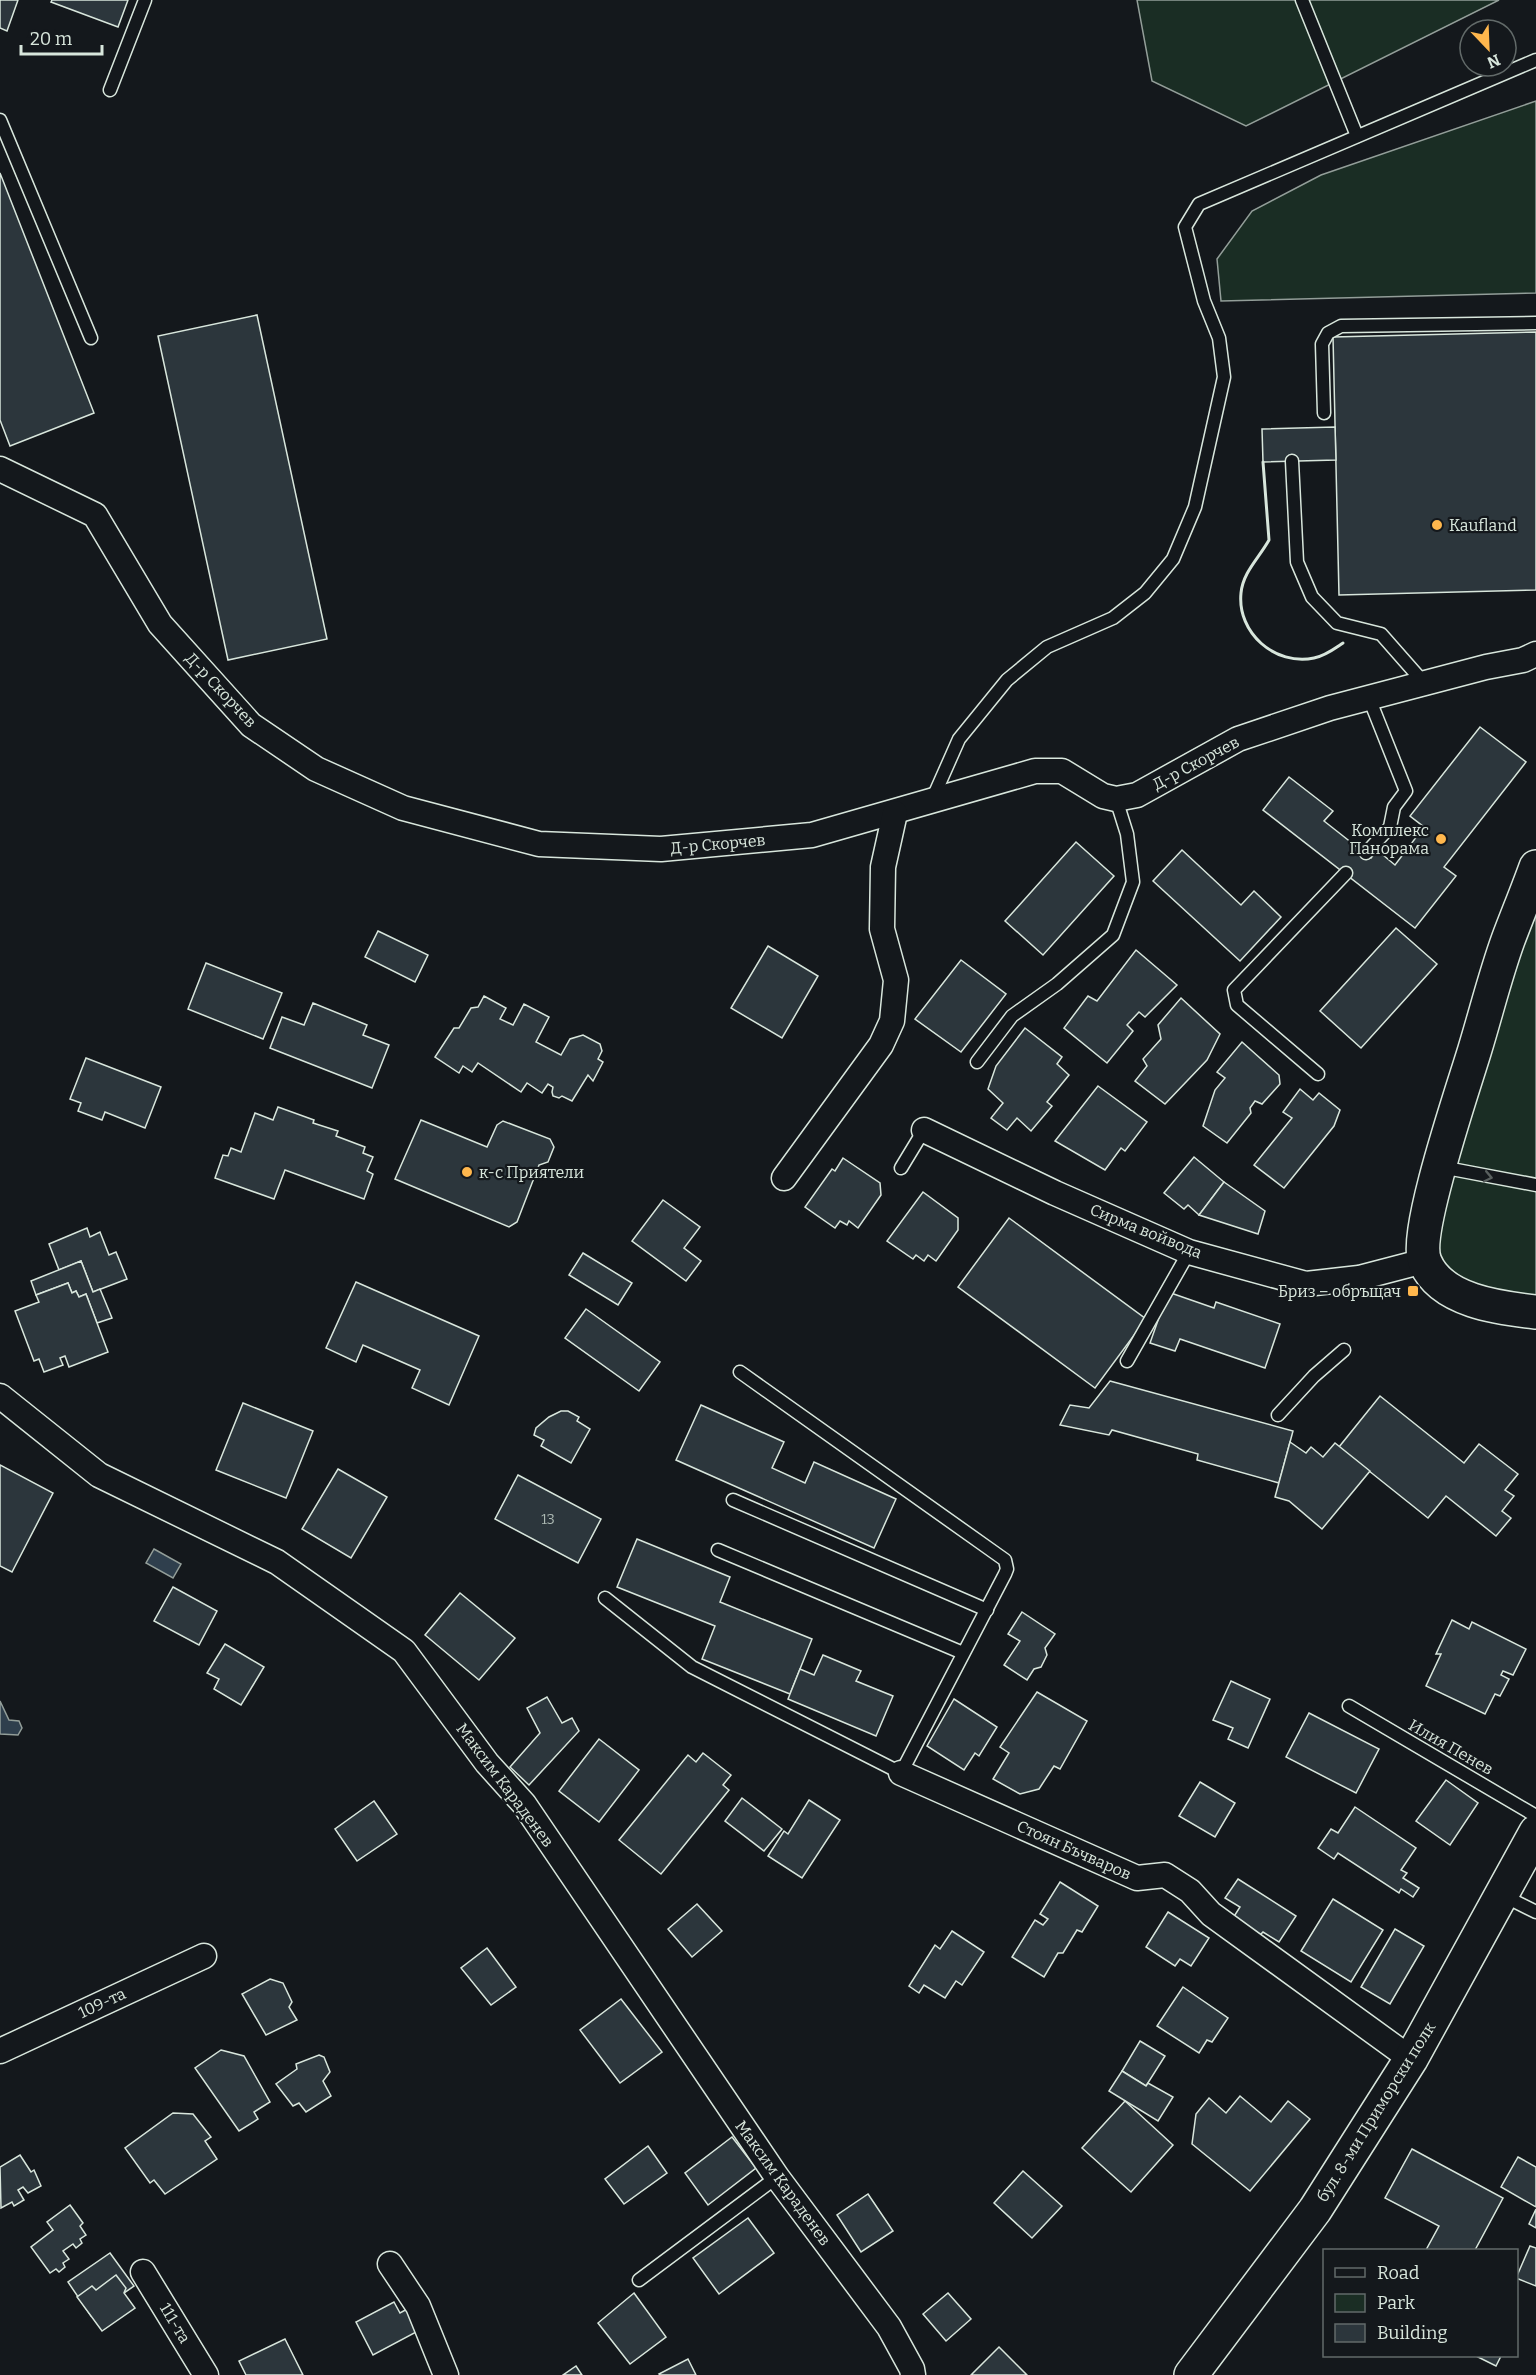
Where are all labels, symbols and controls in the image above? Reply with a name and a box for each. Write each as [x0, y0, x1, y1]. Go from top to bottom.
scale bar [21, 18, 102, 56]
north arrow [1458, 18, 1518, 78]
text: 20 m [30, 28, 72, 50]
text: N [1484, 50, 1503, 73]
place label: Kaufland [1449, 516, 1517, 535]
marker: Kaufland [1430, 518, 1444, 532]
street label: Д-р Скорчев [182, 649, 260, 731]
street label: Д-р Скорчев [1150, 732, 1242, 794]
place label: Комплекс Панорама [1349, 821, 1429, 858]
street label: Д-р Скорчев [670, 830, 766, 858]
marker: Комплекс Панорама [1434, 832, 1448, 846]
place label: к-с Приятели [479, 1163, 584, 1182]
marker: к-с Приятели [460, 1165, 474, 1179]
one-way arrow [1482, 1170, 1492, 1183]
street label: Сирма войвода [1087, 1200, 1205, 1262]
place label: Бриз – обръщач [1278, 1282, 1401, 1301]
marker: Бриз – обръщач [1406, 1284, 1420, 1298]
house number: 13 [541, 1511, 555, 1528]
street label: Илия Пенев [1405, 1715, 1497, 1779]
street label: Максим Караденев [452, 1719, 558, 1851]
street label: Стоян Бъчваров [1014, 1816, 1134, 1884]
street label: 109-та [75, 1984, 129, 2022]
street label: бул. 8-ми Приморски полк [1313, 2018, 1440, 2205]
street label: Максим Караденев [731, 2117, 835, 2249]
legend [1323, 2249, 1518, 2357]
text: Road [1377, 2262, 1420, 2284]
text: Park [1377, 2292, 1416, 2314]
street label: 111-та [156, 2300, 194, 2347]
text: Building [1377, 2322, 1448, 2344]

